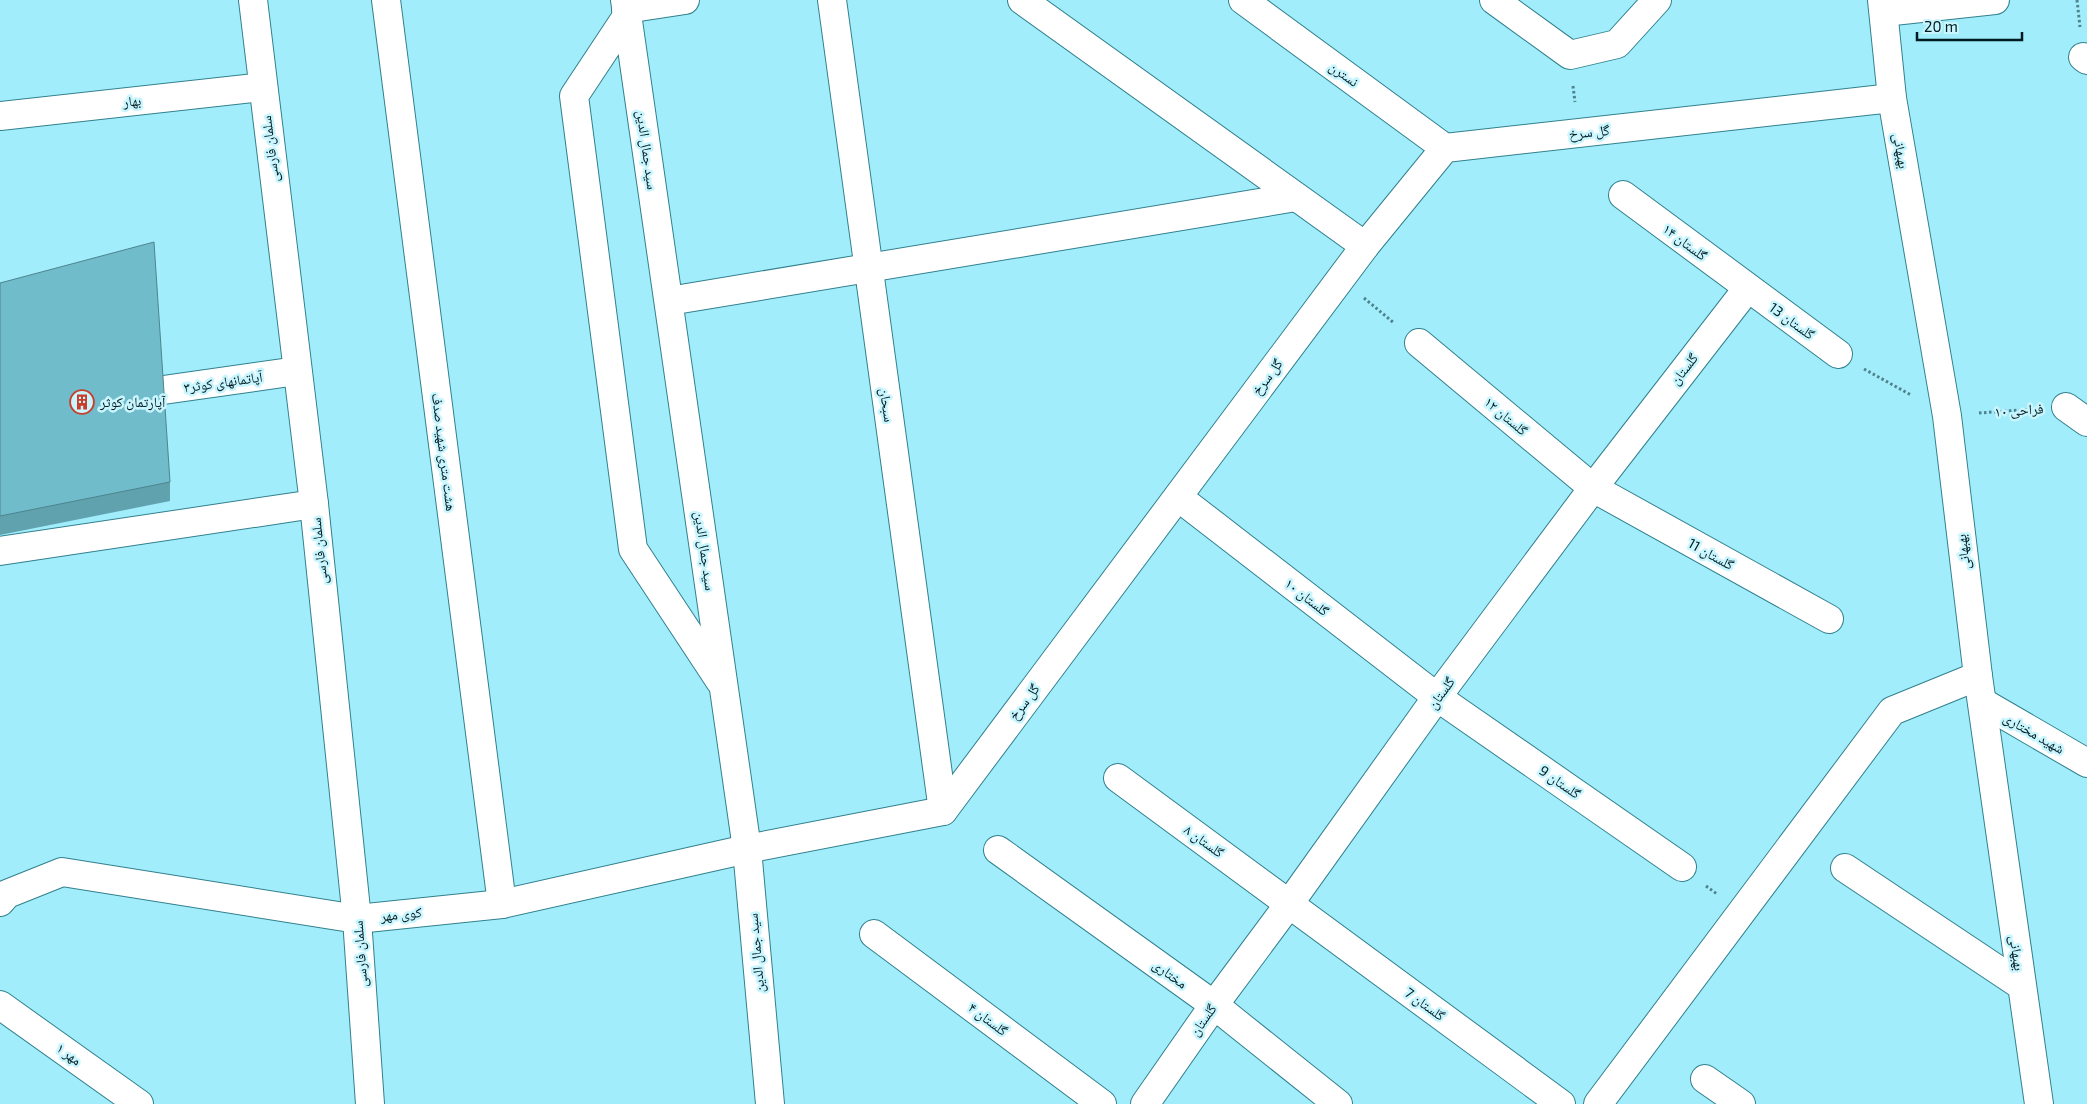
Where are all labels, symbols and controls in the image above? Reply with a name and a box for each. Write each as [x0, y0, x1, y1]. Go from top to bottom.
scale bar [1917, 10, 2022, 42]
text: 20 m [1924, 17, 1958, 35]
street label: نسترن [1326, 57, 1362, 91]
street label: بهار [121, 91, 142, 111]
street label: سید جمال الدین [633, 109, 661, 191]
street label: سلمان فارسی [257, 115, 283, 183]
street label: گل سرخ [1568, 121, 1611, 144]
street label: بهبهانی [1889, 132, 1913, 170]
street label: گلستان ۱۴ [1659, 219, 1711, 265]
street label: گلستان 13 [1766, 298, 1818, 344]
street label: گلستان [1666, 349, 1702, 388]
street label: گل سرخ [1247, 355, 1287, 399]
street label: آپاتمانهای کوثر۳ [182, 367, 264, 397]
street label: سبحان [876, 387, 898, 423]
building icon: آپارتمان کوثر [69, 389, 95, 415]
street label: هشت متری شهید صدف [428, 392, 460, 512]
place label: آپارتمان کوثر [99, 393, 166, 411]
street label: گلستان ۱۲ [1481, 393, 1531, 439]
street label: فراحی ۱۰ [1994, 399, 2044, 421]
street label: سید جمال الدین [691, 510, 719, 592]
street label: سلمان فارسی [307, 517, 331, 585]
street label: بهبهانی [1952, 533, 1974, 571]
street label: گلستان 11 [1685, 534, 1737, 574]
street label: گلستان ۱۰ [1281, 574, 1333, 620]
street label: گلستان [1423, 673, 1459, 713]
street label: گل سرخ [1004, 680, 1044, 724]
street label: شهید مختاری [2000, 708, 2068, 758]
street label: گلستان 9 [1536, 761, 1584, 803]
street label: گلستان ۸ [1181, 821, 1228, 862]
street label: کوی مهر [378, 903, 423, 925]
street label: سید جمال الدین [744, 913, 768, 993]
street label: سلمان فارسی [349, 920, 371, 988]
street label: بهبهانی [2006, 934, 2028, 972]
street label: مختاری [1149, 955, 1191, 993]
street label: گلستان 7 [1401, 983, 1449, 1025]
street label: گلستان ۴ [965, 998, 1011, 1040]
street label: گلستان [1186, 1000, 1221, 1040]
street label: مهر ۱ [53, 1039, 85, 1069]

